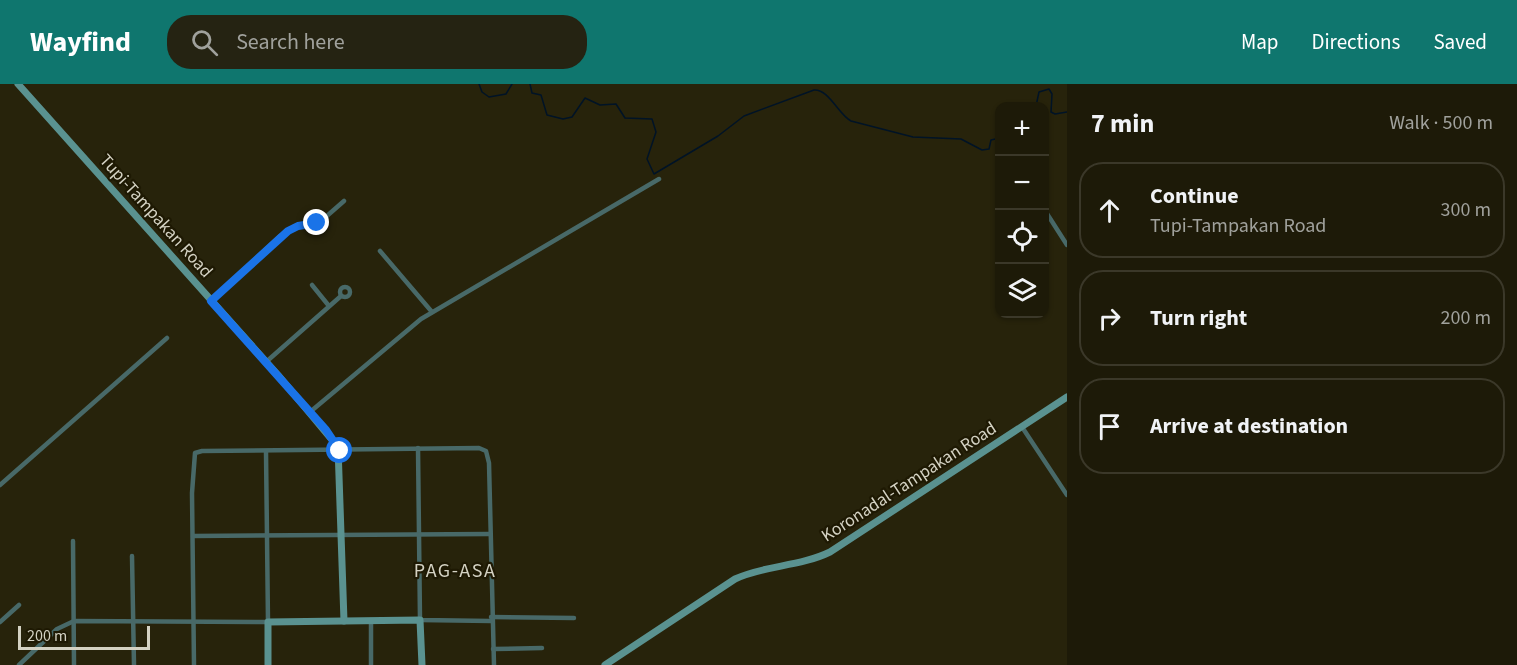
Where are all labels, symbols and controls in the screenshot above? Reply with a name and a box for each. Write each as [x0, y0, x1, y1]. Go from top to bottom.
search box [167, 15, 587, 69]
text: Wayfind [30, 22, 131, 62]
icon: search [188, 26, 221, 59]
text: Search here [236, 26, 345, 58]
text: Map [1241, 27, 1279, 57]
text: Directions [1312, 27, 1400, 57]
text: Saved [1433, 27, 1487, 57]
map controls [995, 102, 1049, 318]
button: + [995, 102, 1049, 156]
text: 7 min [1091, 105, 1154, 142]
text: Walk · 500 m [1389, 109, 1493, 137]
street label: Tupi-Tampakan Road [94, 149, 218, 283]
button: − [995, 156, 1049, 210]
text: Continue [1150, 180, 1239, 212]
icon: ahead [1093, 194, 1126, 227]
text: 300 m [1441, 196, 1491, 224]
route end [303, 209, 329, 235]
button: locate [995, 210, 1049, 264]
text: Tupi-Tampakan Road [1150, 212, 1326, 240]
button: layers [995, 264, 1049, 318]
icon: right [1093, 302, 1126, 335]
text: Turn right [1150, 302, 1247, 334]
text: 200 m [1441, 304, 1491, 332]
icon: arrive [1093, 410, 1126, 443]
text: Arrive at destination [1150, 410, 1348, 442]
street label: Koronadal-Tampakan Road [817, 416, 1001, 548]
route start [326, 437, 352, 463]
district label: PAG-ASA [414, 557, 496, 585]
scale bar [18, 623, 150, 650]
text: 200 m [27, 625, 67, 647]

